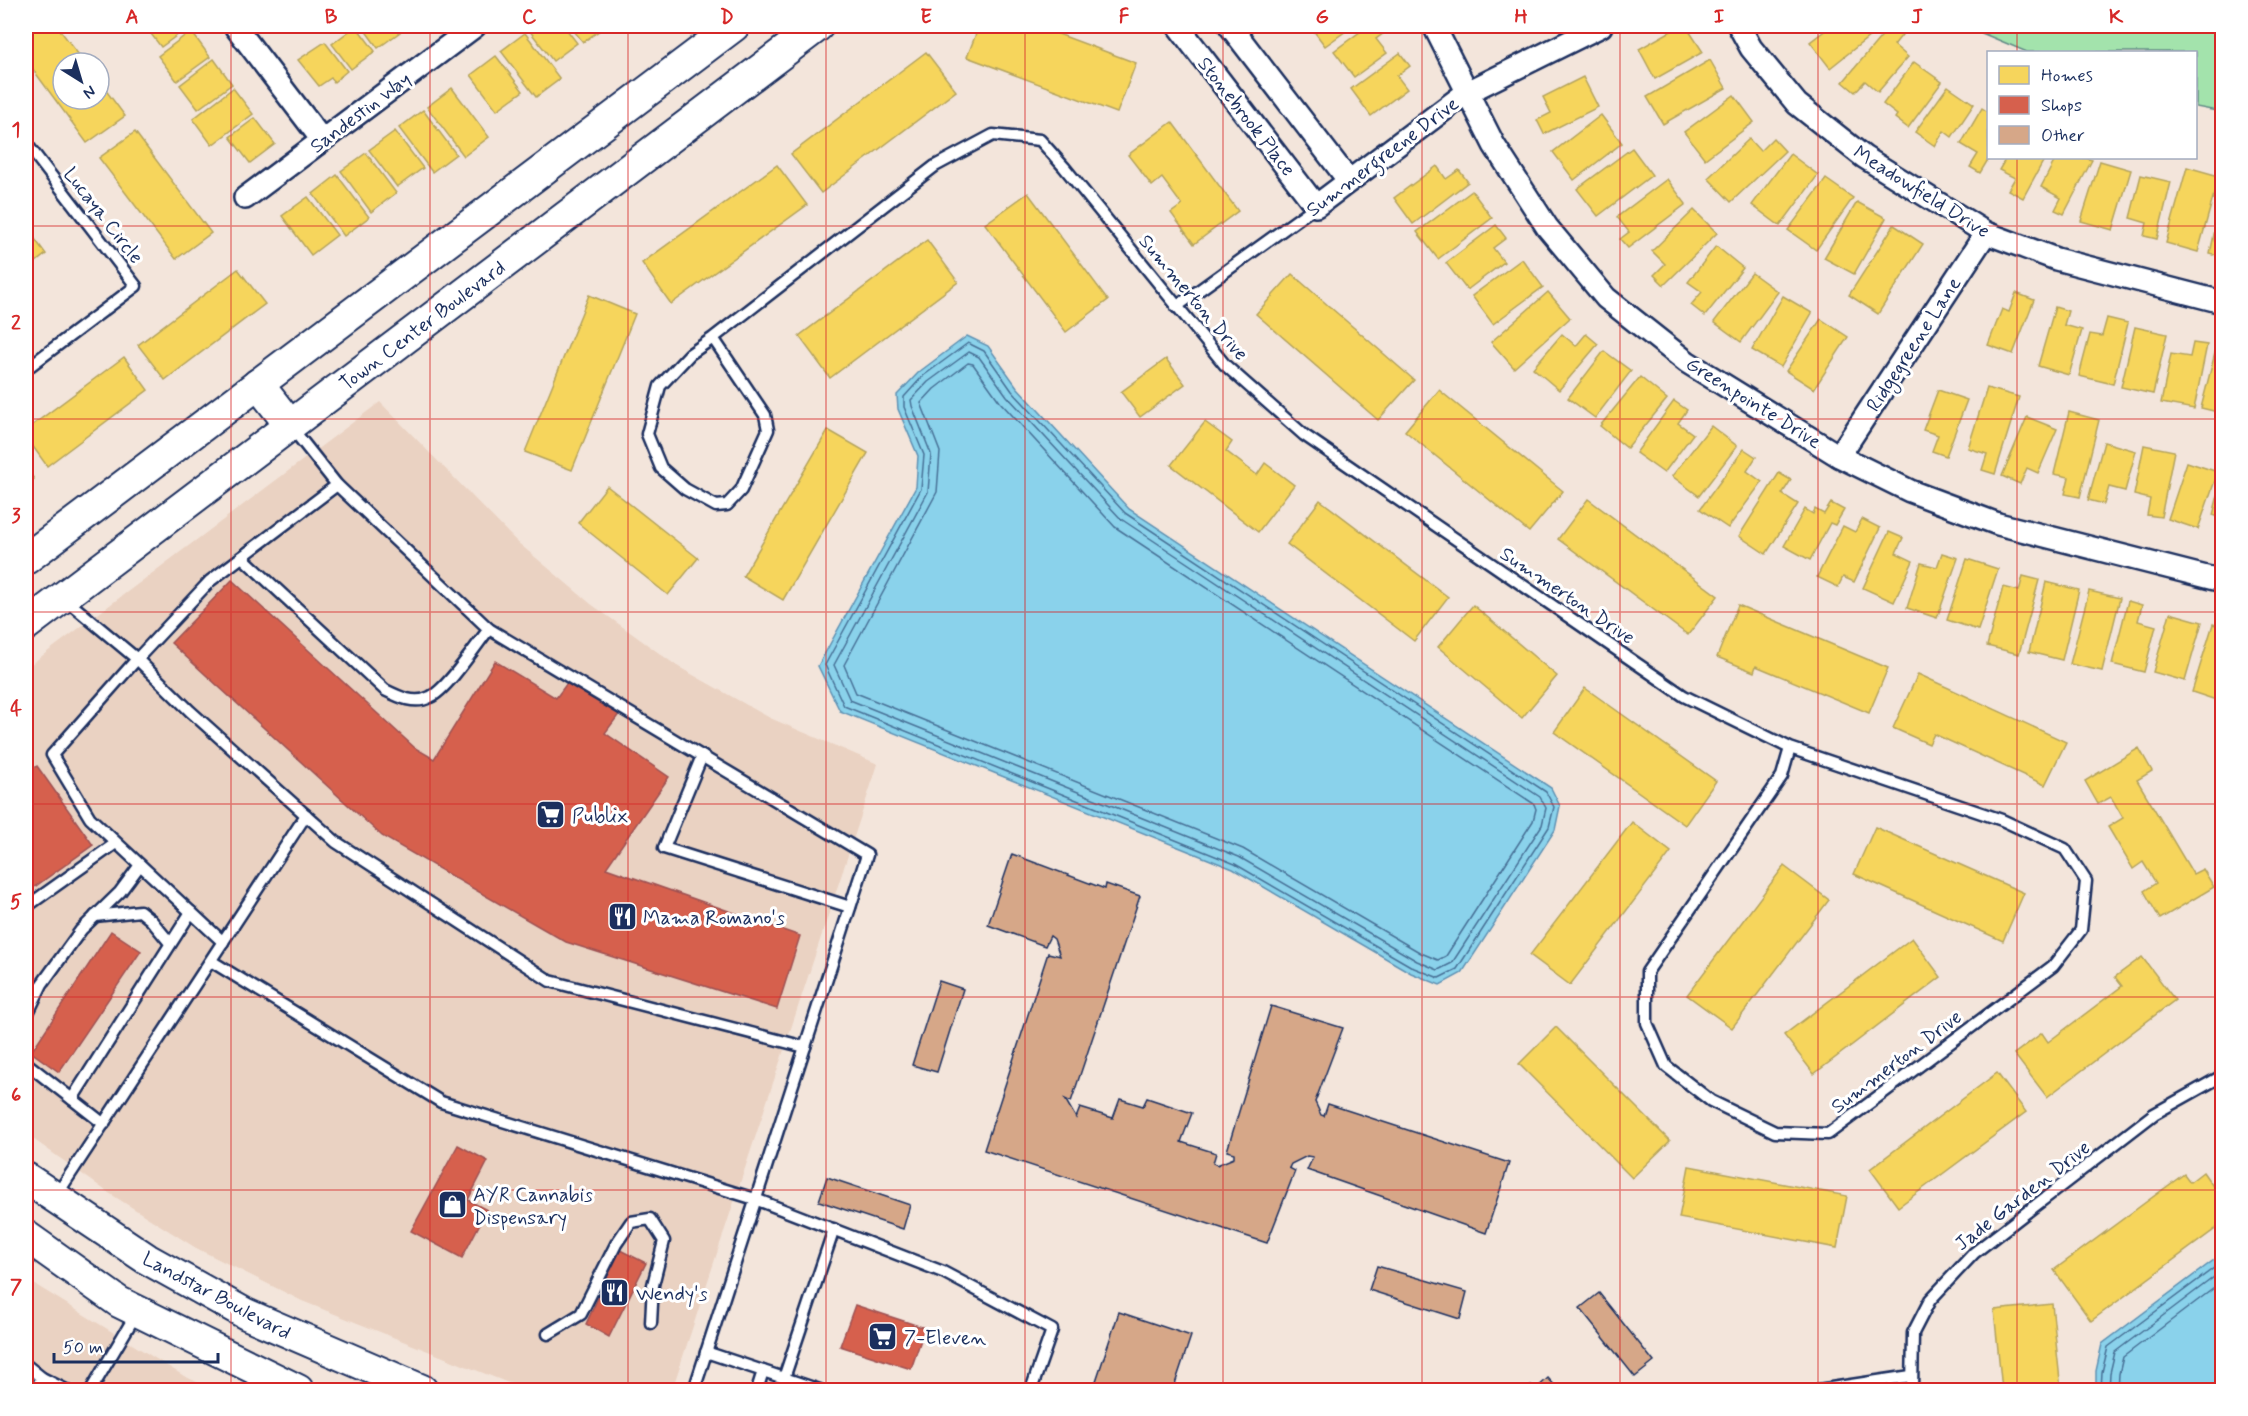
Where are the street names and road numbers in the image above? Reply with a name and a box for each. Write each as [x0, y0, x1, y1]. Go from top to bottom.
street label: Stonebrook Place [1191, 52, 1301, 182]
street label: Sandestin Way [305, 66, 417, 160]
street label: Summergreene Drive [1301, 91, 1466, 225]
street label: Meadowfield Drive [1848, 139, 1995, 245]
street label: Lucaya Circle [57, 162, 149, 270]
street label: Summerton Drive [1132, 229, 1254, 367]
street label: Town Center Boulevard [334, 255, 512, 398]
street label: Ridgegreene Lane [1861, 272, 1969, 418]
street label: Greenpointe Drive [1680, 351, 1826, 456]
street label: Summerton Drive [1494, 541, 1640, 651]
street label: Summerton Drive [1826, 1004, 1968, 1120]
street label: Jade Garden Drive [1950, 1135, 2096, 1258]
street label: Landstar Boulevard [137, 1246, 295, 1347]

